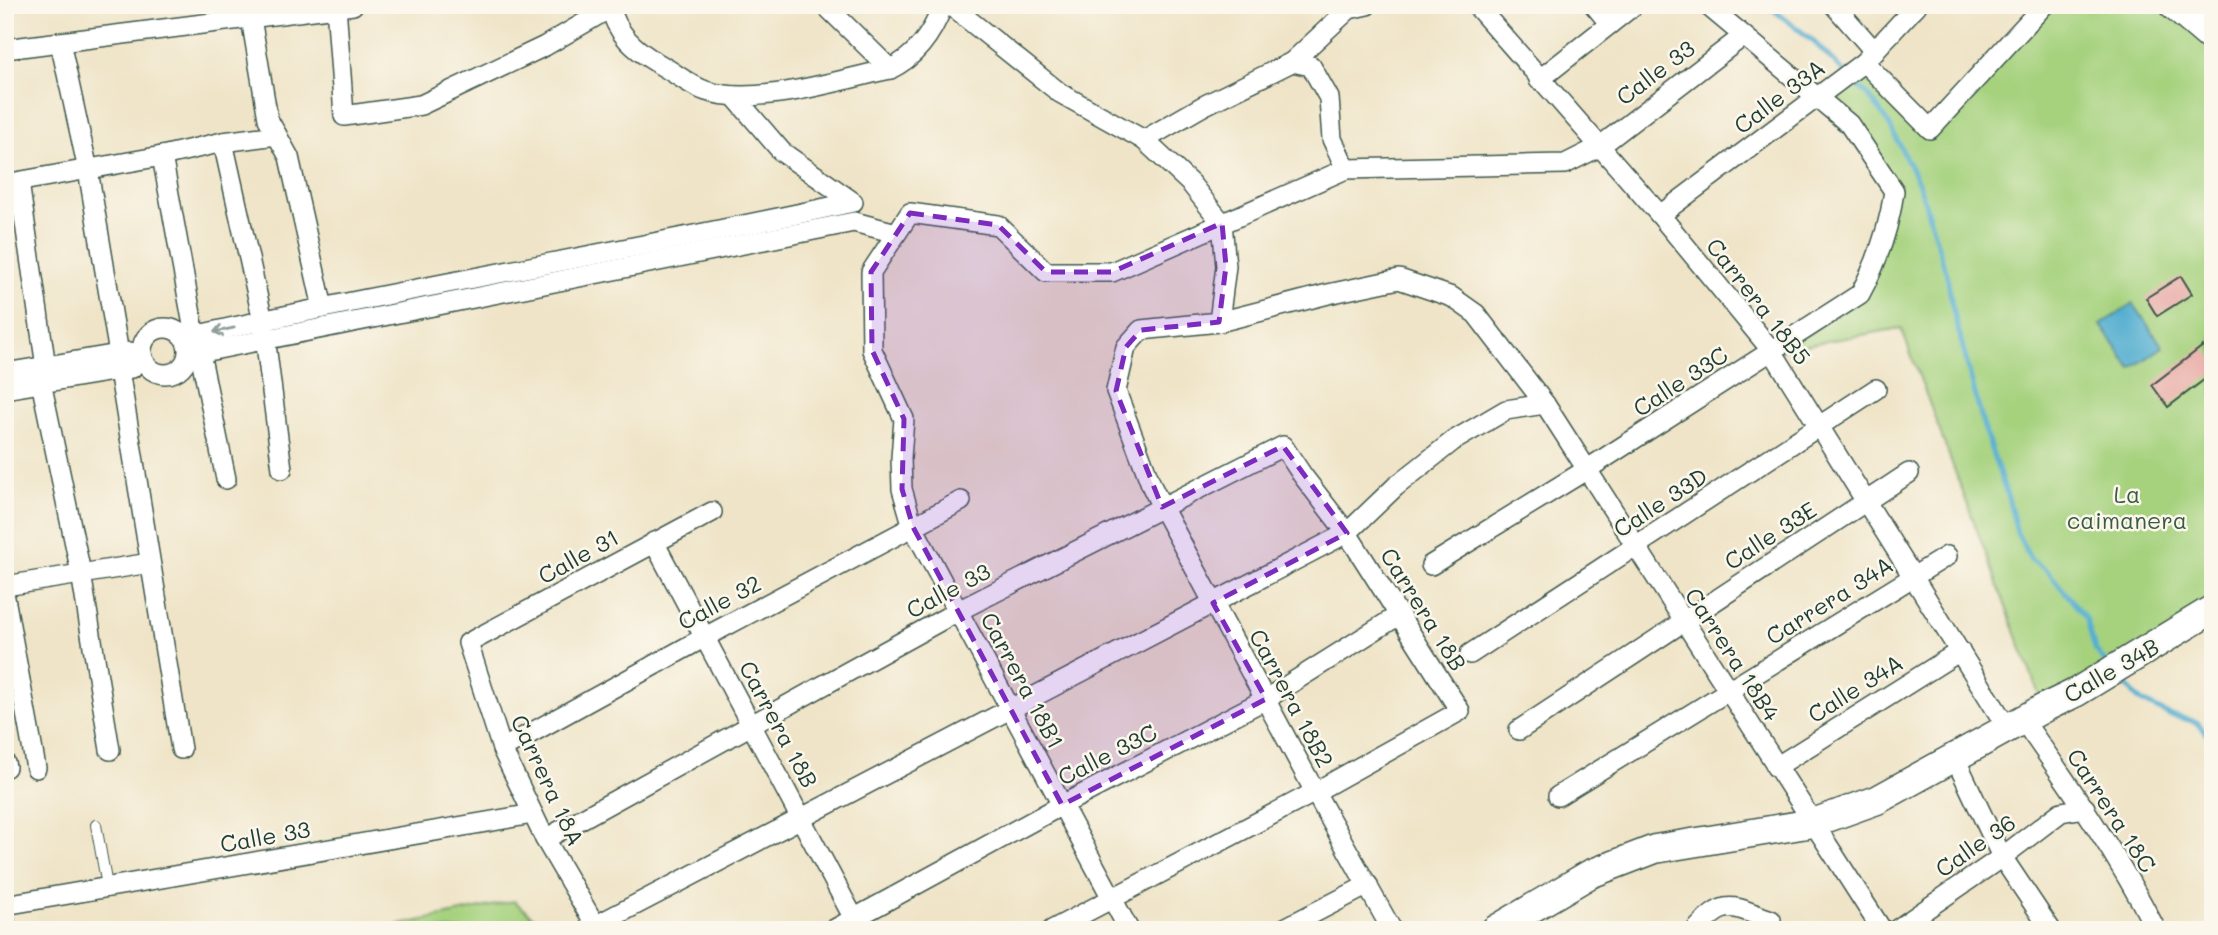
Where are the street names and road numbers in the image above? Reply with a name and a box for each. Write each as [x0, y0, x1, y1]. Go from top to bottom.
street label: Calle 33 [1610, 33, 1700, 111]
street label: Calle 33A [1727, 52, 1831, 140]
street label: Carrera 18B5 [1700, 231, 1818, 371]
street label: Calle 33C [1627, 339, 1733, 423]
street label: Calle 33D [1607, 460, 1713, 544]
street label: Calle 33E [1718, 494, 1822, 576]
street label: Calle 31 [532, 522, 624, 590]
street label: Carrera 18B [1374, 542, 1474, 676]
street label: Carrera 34A [1760, 549, 1898, 651]
street label: Calle 33 [901, 555, 995, 625]
street label: Calle 32 [672, 568, 766, 636]
street label: Carrera 18B4 [1679, 582, 1788, 727]
street label: Carrera 18B1 [975, 607, 1071, 753]
street label: Carrera 18B2 [1243, 624, 1341, 772]
street label: Calle 34B [2058, 631, 2164, 709]
street label: Calle 34A [1802, 647, 1908, 729]
street label: Carrera 18B [733, 655, 825, 793]
street label: Carrera 18A [505, 710, 591, 850]
street label: Calle 33C [1052, 716, 1162, 792]
street label: Carrera 18C [2061, 742, 2163, 878]
street label: Calle 36 [1929, 807, 2021, 883]
street label: Calle 33 [218, 813, 312, 859]

